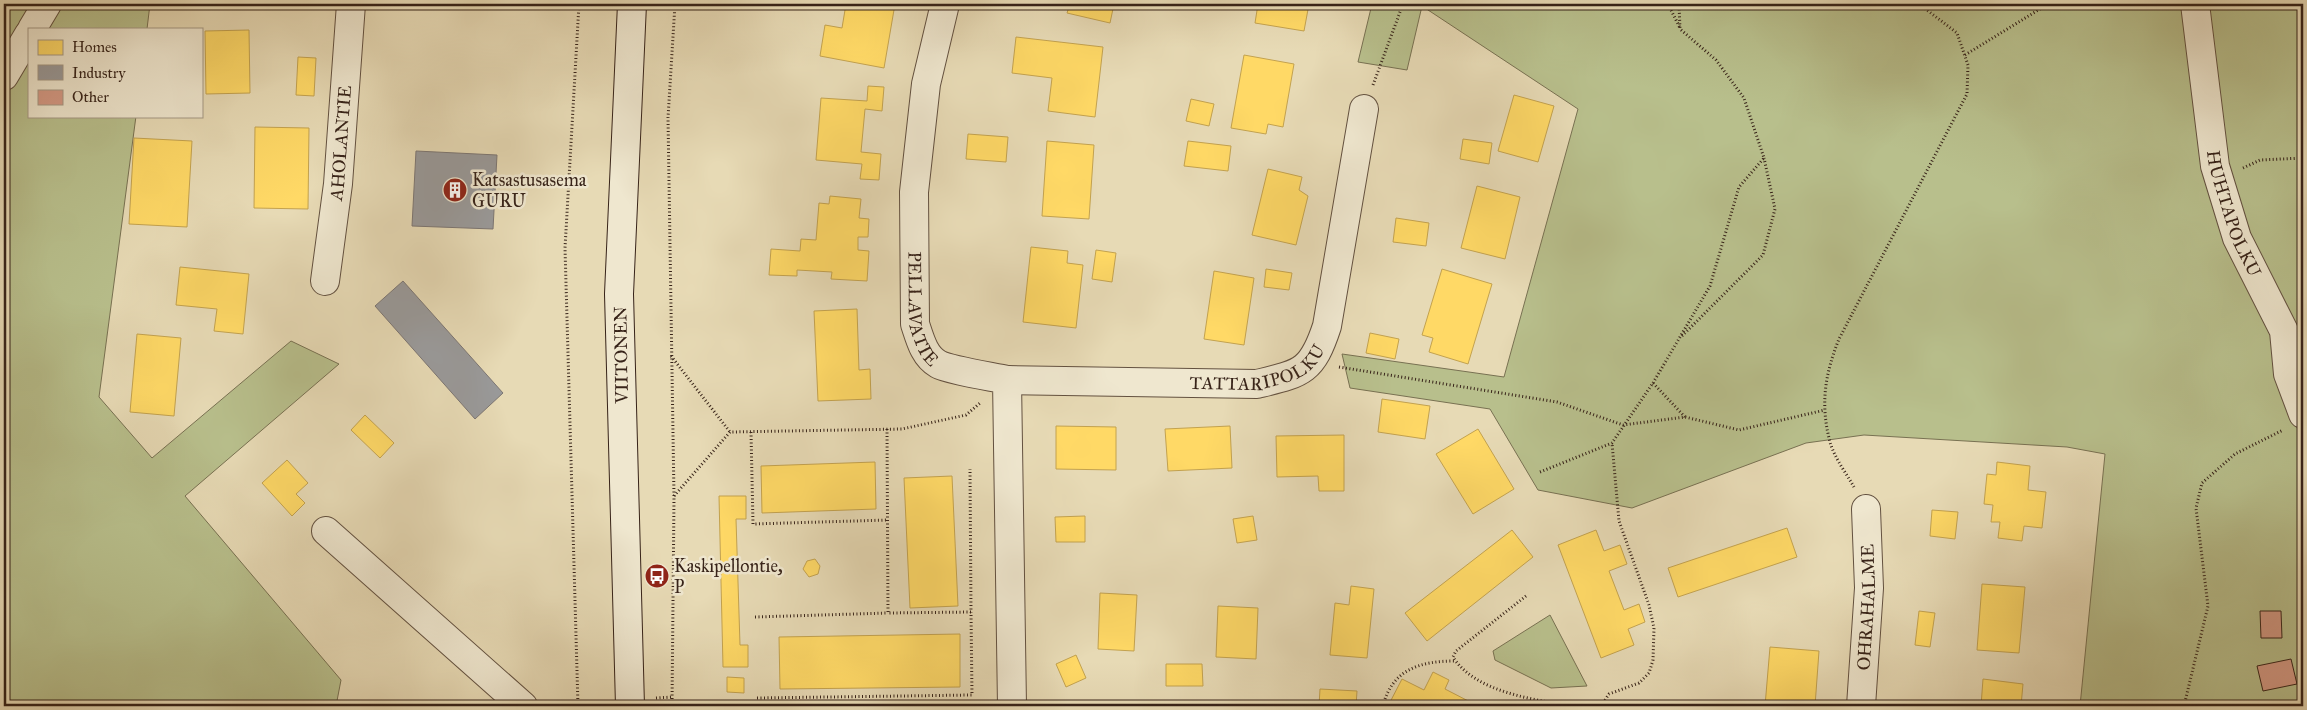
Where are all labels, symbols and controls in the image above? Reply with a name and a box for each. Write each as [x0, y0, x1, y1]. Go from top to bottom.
legend [28, 28, 202, 118]
text: Homes [72, 38, 117, 56]
text: Industry [72, 64, 126, 82]
street label: AHOLANTIE [325, 85, 356, 203]
text: Other [72, 88, 109, 106]
street label: HUHTAPOLKU [2202, 149, 2266, 281]
place label: Katsastusasema GURU [472, 169, 587, 212]
building icon: Katsastusasema GURU [442, 177, 468, 203]
street label: PELLAVATIE [903, 251, 943, 371]
street label: VIITONEN [609, 306, 633, 405]
street label: TATTARIPOLKU [1189, 340, 1330, 395]
street label: OHRAHALME [1852, 544, 1880, 671]
place label: Kaskipellontie, P [674, 555, 783, 598]
bus stop icon: Kaskipellontie, P [644, 563, 670, 589]

